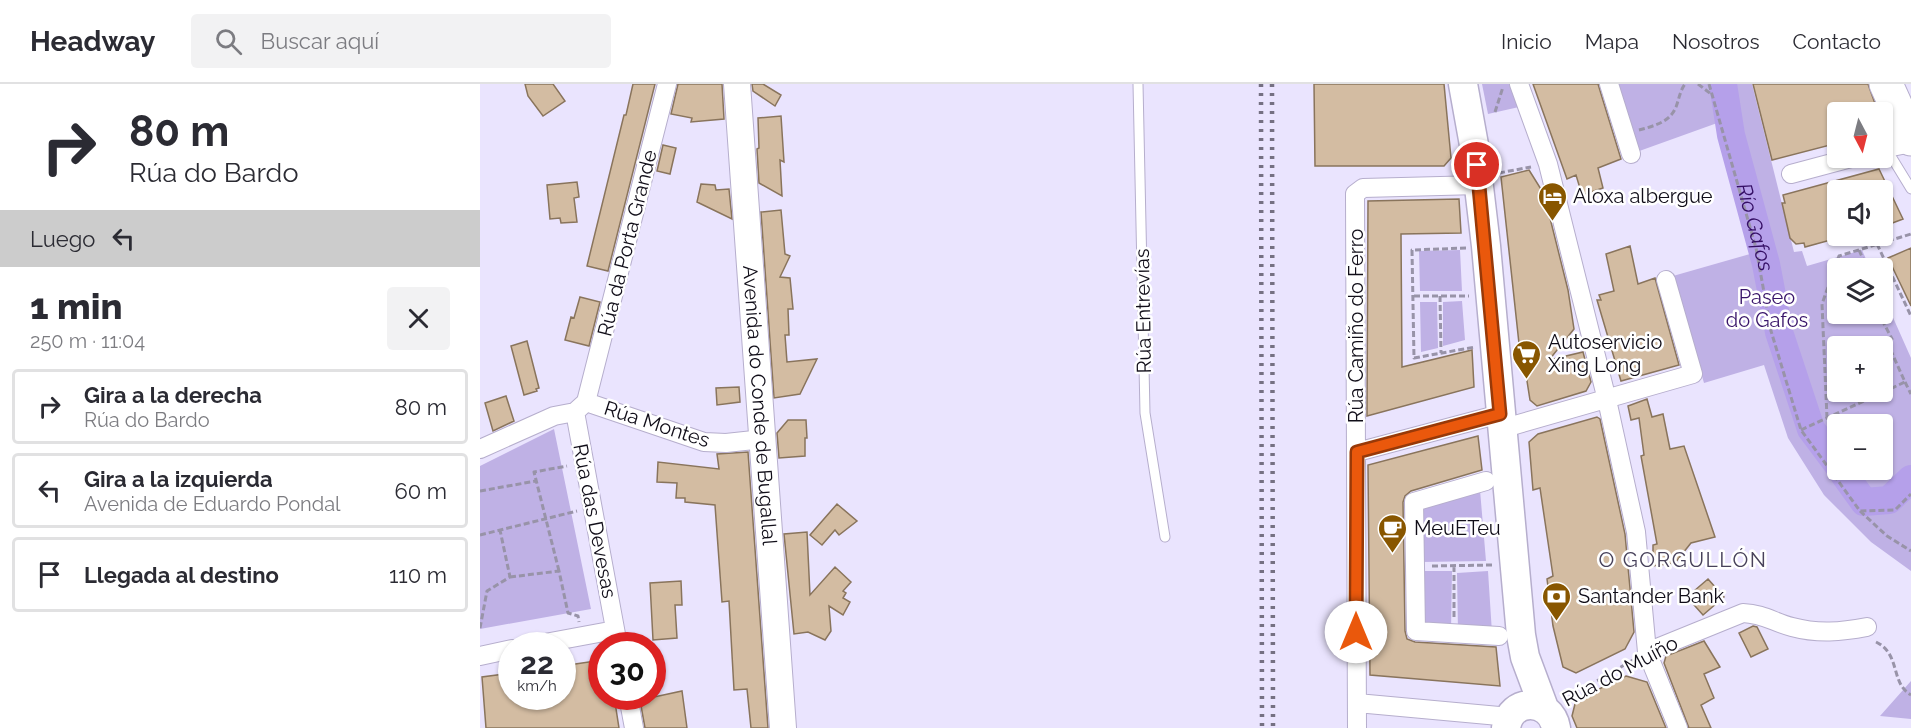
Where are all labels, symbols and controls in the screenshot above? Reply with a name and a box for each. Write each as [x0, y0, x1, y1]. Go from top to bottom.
search box [191, 14, 611, 68]
text: Headway [30, 25, 155, 58]
icon: search [212, 25, 245, 58]
text: Buscar aquí [260, 28, 379, 54]
text: Inicio [1501, 29, 1552, 54]
text: Mapa [1585, 29, 1639, 54]
text: Nosotros [1672, 29, 1760, 54]
text: Contacto [1793, 29, 1881, 54]
north arrow [1827, 102, 1893, 168]
map controls [1827, 102, 1893, 480]
text: 80 m [129, 107, 229, 156]
icon: right [30, 108, 108, 186]
pin [1451, 139, 1502, 190]
street label: Rúa da Porta Grande [592, 147, 662, 339]
icon: arrive [1460, 148, 1493, 181]
text: Rúa do Bardo [129, 157, 298, 188]
hotel icon: Aloxa albergue [1536, 180, 1568, 222]
water label: Río Gafos [1732, 180, 1780, 273]
button: sound [1827, 180, 1893, 246]
place label: Aloxa albergue [1573, 184, 1713, 208]
icon: left [107, 222, 140, 255]
text: Luego [30, 226, 95, 252]
street label: Rúa Camiño do Ferro [1344, 229, 1368, 423]
street label: Rúa Entrevías [1130, 248, 1156, 374]
button: layers [1827, 258, 1893, 324]
street label: Avenida do Conde de Bugallal [738, 264, 782, 547]
text: 1 min [30, 285, 122, 327]
park label: Paseo do Gafos [1726, 285, 1808, 332]
button: close [387, 287, 450, 350]
text: 250 m · 11:04 [30, 329, 145, 353]
place label: Autoservicio Xing Long [1548, 330, 1662, 377]
button: + [1827, 336, 1893, 402]
supermarket icon: Autoservicio Xing Long [1511, 338, 1543, 380]
text: Gira a la derecha [84, 382, 262, 408]
icon: right [33, 390, 66, 423]
text: 80 m [395, 394, 447, 420]
street label: Rúa Montes [601, 396, 713, 452]
text: Rúa do Bardo [84, 408, 210, 432]
button: − [1827, 414, 1893, 480]
street label: Rúa das Devesas [568, 442, 622, 600]
text: Gira a la izquierda [84, 466, 273, 492]
icon: left [33, 474, 66, 507]
text: 60 m [394, 478, 447, 504]
text: Avenida de Eduardo Pondal [84, 492, 341, 516]
cafe icon: MeuETeu [1377, 512, 1409, 554]
place label: MeuETeu [1414, 516, 1501, 540]
district label: O GORGULLÓN [1599, 547, 1767, 572]
icon: arrive [33, 558, 66, 591]
text: Llegada al destino [84, 562, 279, 588]
text: 110 m [389, 562, 447, 588]
bank icon: Santander Bank [1541, 580, 1573, 622]
place label: Santander Bank [1578, 584, 1725, 608]
position arrow [1324, 600, 1388, 664]
street label: Rúa do Muíño [1558, 630, 1682, 712]
speed limit sign: 30 [588, 632, 666, 710]
text: 22 [520, 646, 554, 681]
text: km/h [517, 677, 557, 695]

